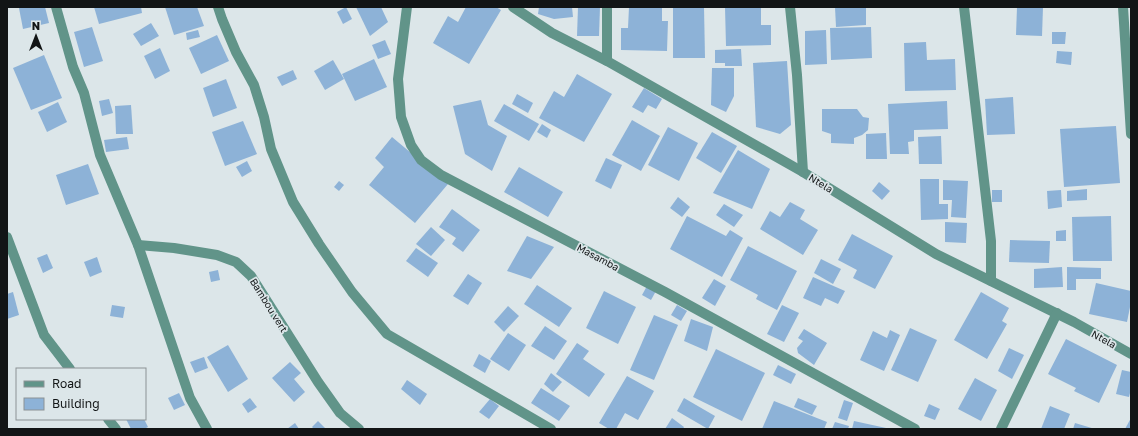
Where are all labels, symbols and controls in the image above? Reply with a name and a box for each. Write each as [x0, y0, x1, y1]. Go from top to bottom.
north arrow [16, 16, 56, 56]
text: N [32, 19, 40, 32]
street label: Ntela [807, 171, 835, 195]
street label: Masamba [575, 241, 621, 273]
street label: Bambou vert [248, 276, 290, 334]
street label: Ntela [1090, 327, 1118, 351]
legend [16, 368, 146, 420]
text: Road [52, 376, 81, 391]
text: Building [52, 396, 100, 411]

